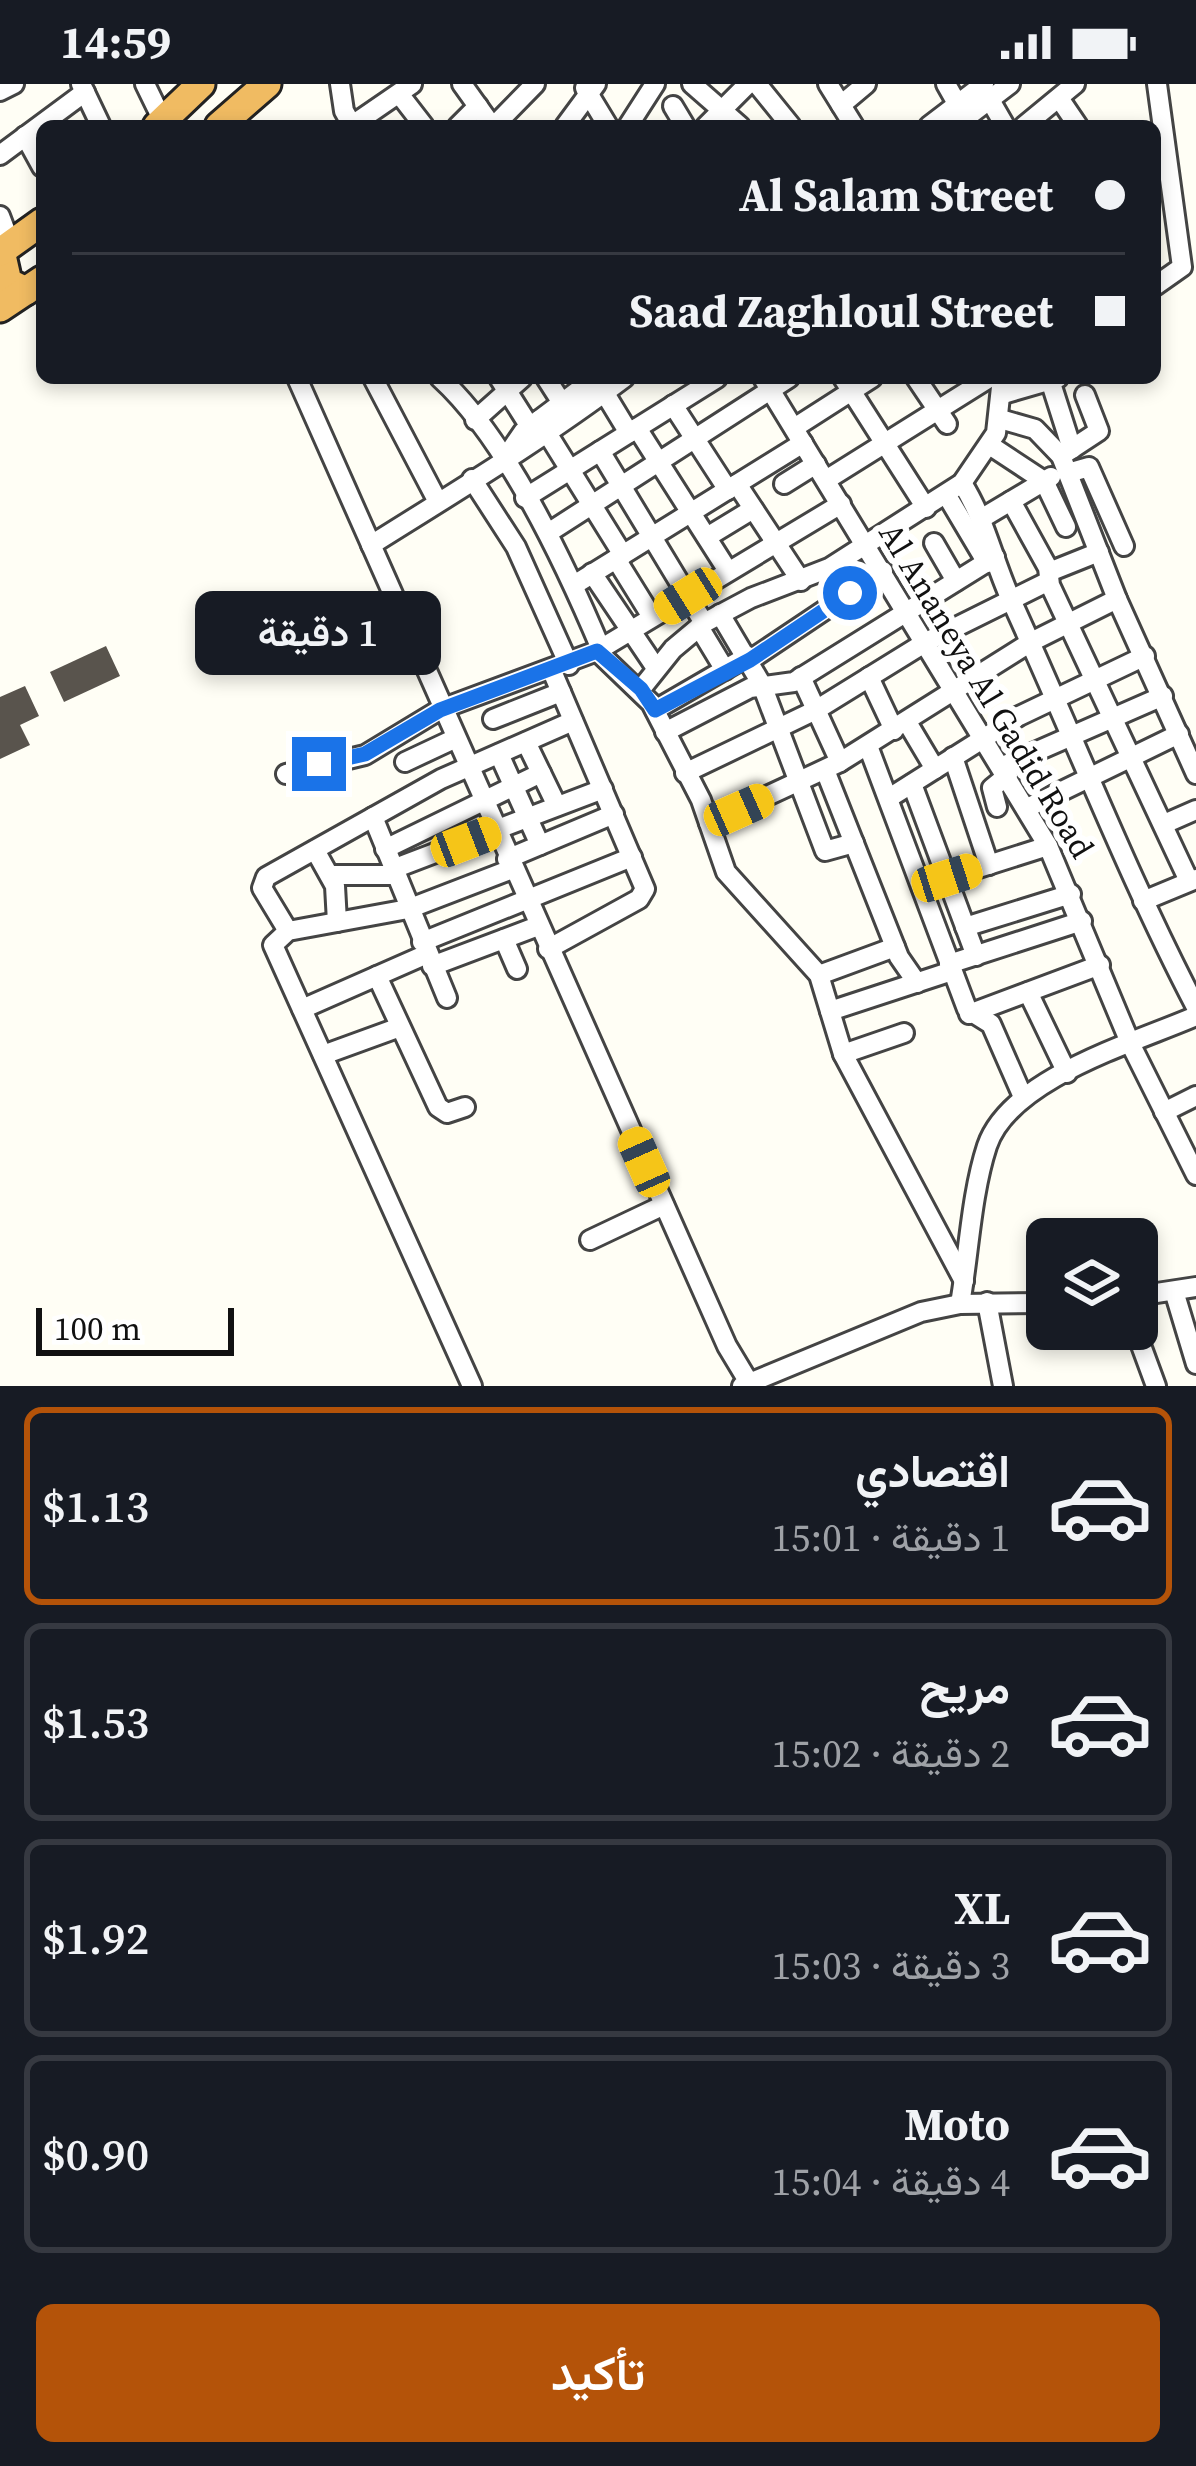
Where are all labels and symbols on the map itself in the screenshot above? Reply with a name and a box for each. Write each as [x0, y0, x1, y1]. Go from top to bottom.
street label: Al Ananeya Al Gadid Road [868, 514, 1105, 867]
car [648, 562, 728, 630]
route start [823, 566, 877, 620]
callout: 1 دقيقة [196, 590, 442, 674]
route end [292, 737, 346, 791]
car [699, 779, 779, 841]
car [426, 812, 506, 872]
car [907, 850, 987, 906]
car [613, 1122, 675, 1202]
scale bar [36, 1302, 234, 1355]

